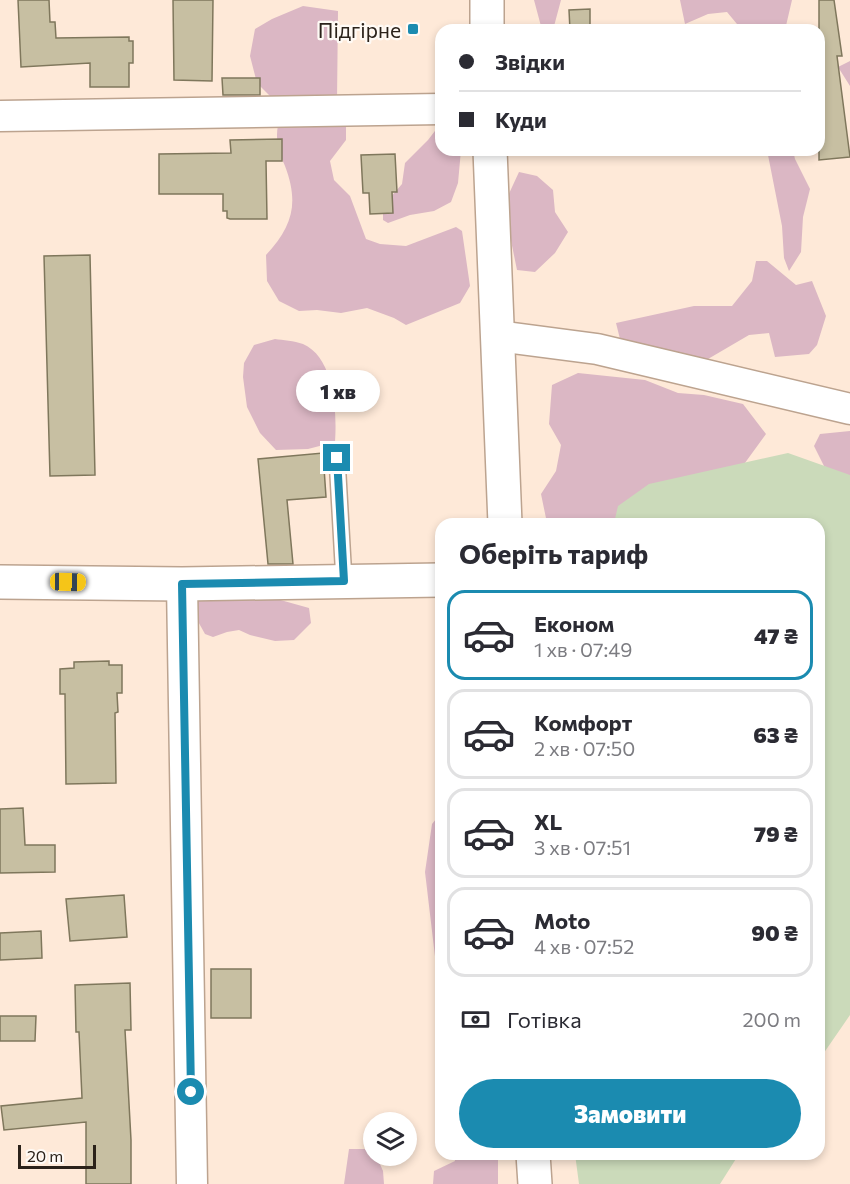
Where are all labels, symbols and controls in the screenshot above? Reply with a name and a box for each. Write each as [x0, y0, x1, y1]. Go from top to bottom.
place label: Підгірне [318, 17, 401, 42]
marker: Підгірне [406, 22, 420, 36]
text: Звідки [495, 48, 565, 75]
text: Куди [495, 106, 547, 133]
callout: 1 хв [295, 371, 379, 413]
text: 1 хв [320, 379, 356, 403]
route end [323, 444, 350, 471]
text: Оберіть тариф [459, 537, 648, 570]
car [50, 573, 86, 591]
icon: car [462, 608, 516, 662]
text: Економ [534, 610, 614, 637]
text: 47 ₴ [754, 622, 798, 649]
text: 1 хв · 07:49 [534, 637, 632, 661]
icon: car [462, 707, 516, 761]
text: Комфорт [534, 709, 632, 736]
text: 63 ₴ [753, 721, 798, 748]
text: 2 хв · 07:50 [534, 736, 635, 760]
icon: car [462, 806, 516, 860]
text: XL [534, 808, 562, 835]
text: 79 ₴ [754, 820, 798, 847]
text: 3 хв · 07:51 [534, 835, 631, 859]
icon: car [462, 905, 516, 959]
text: Moto [534, 907, 590, 934]
text: 90 ₴ [751, 919, 798, 946]
text: 4 хв · 07:52 [534, 934, 634, 958]
icon: cash [459, 1003, 492, 1036]
text: Готівка [507, 1006, 582, 1033]
text: 200 m [743, 1007, 801, 1031]
route start [177, 1078, 204, 1105]
button: Замовити [459, 1079, 801, 1148]
map controls [363, 1112, 417, 1166]
button: layers [363, 1112, 417, 1166]
scale bar [18, 1142, 96, 1170]
text: 20 m [27, 1146, 63, 1165]

